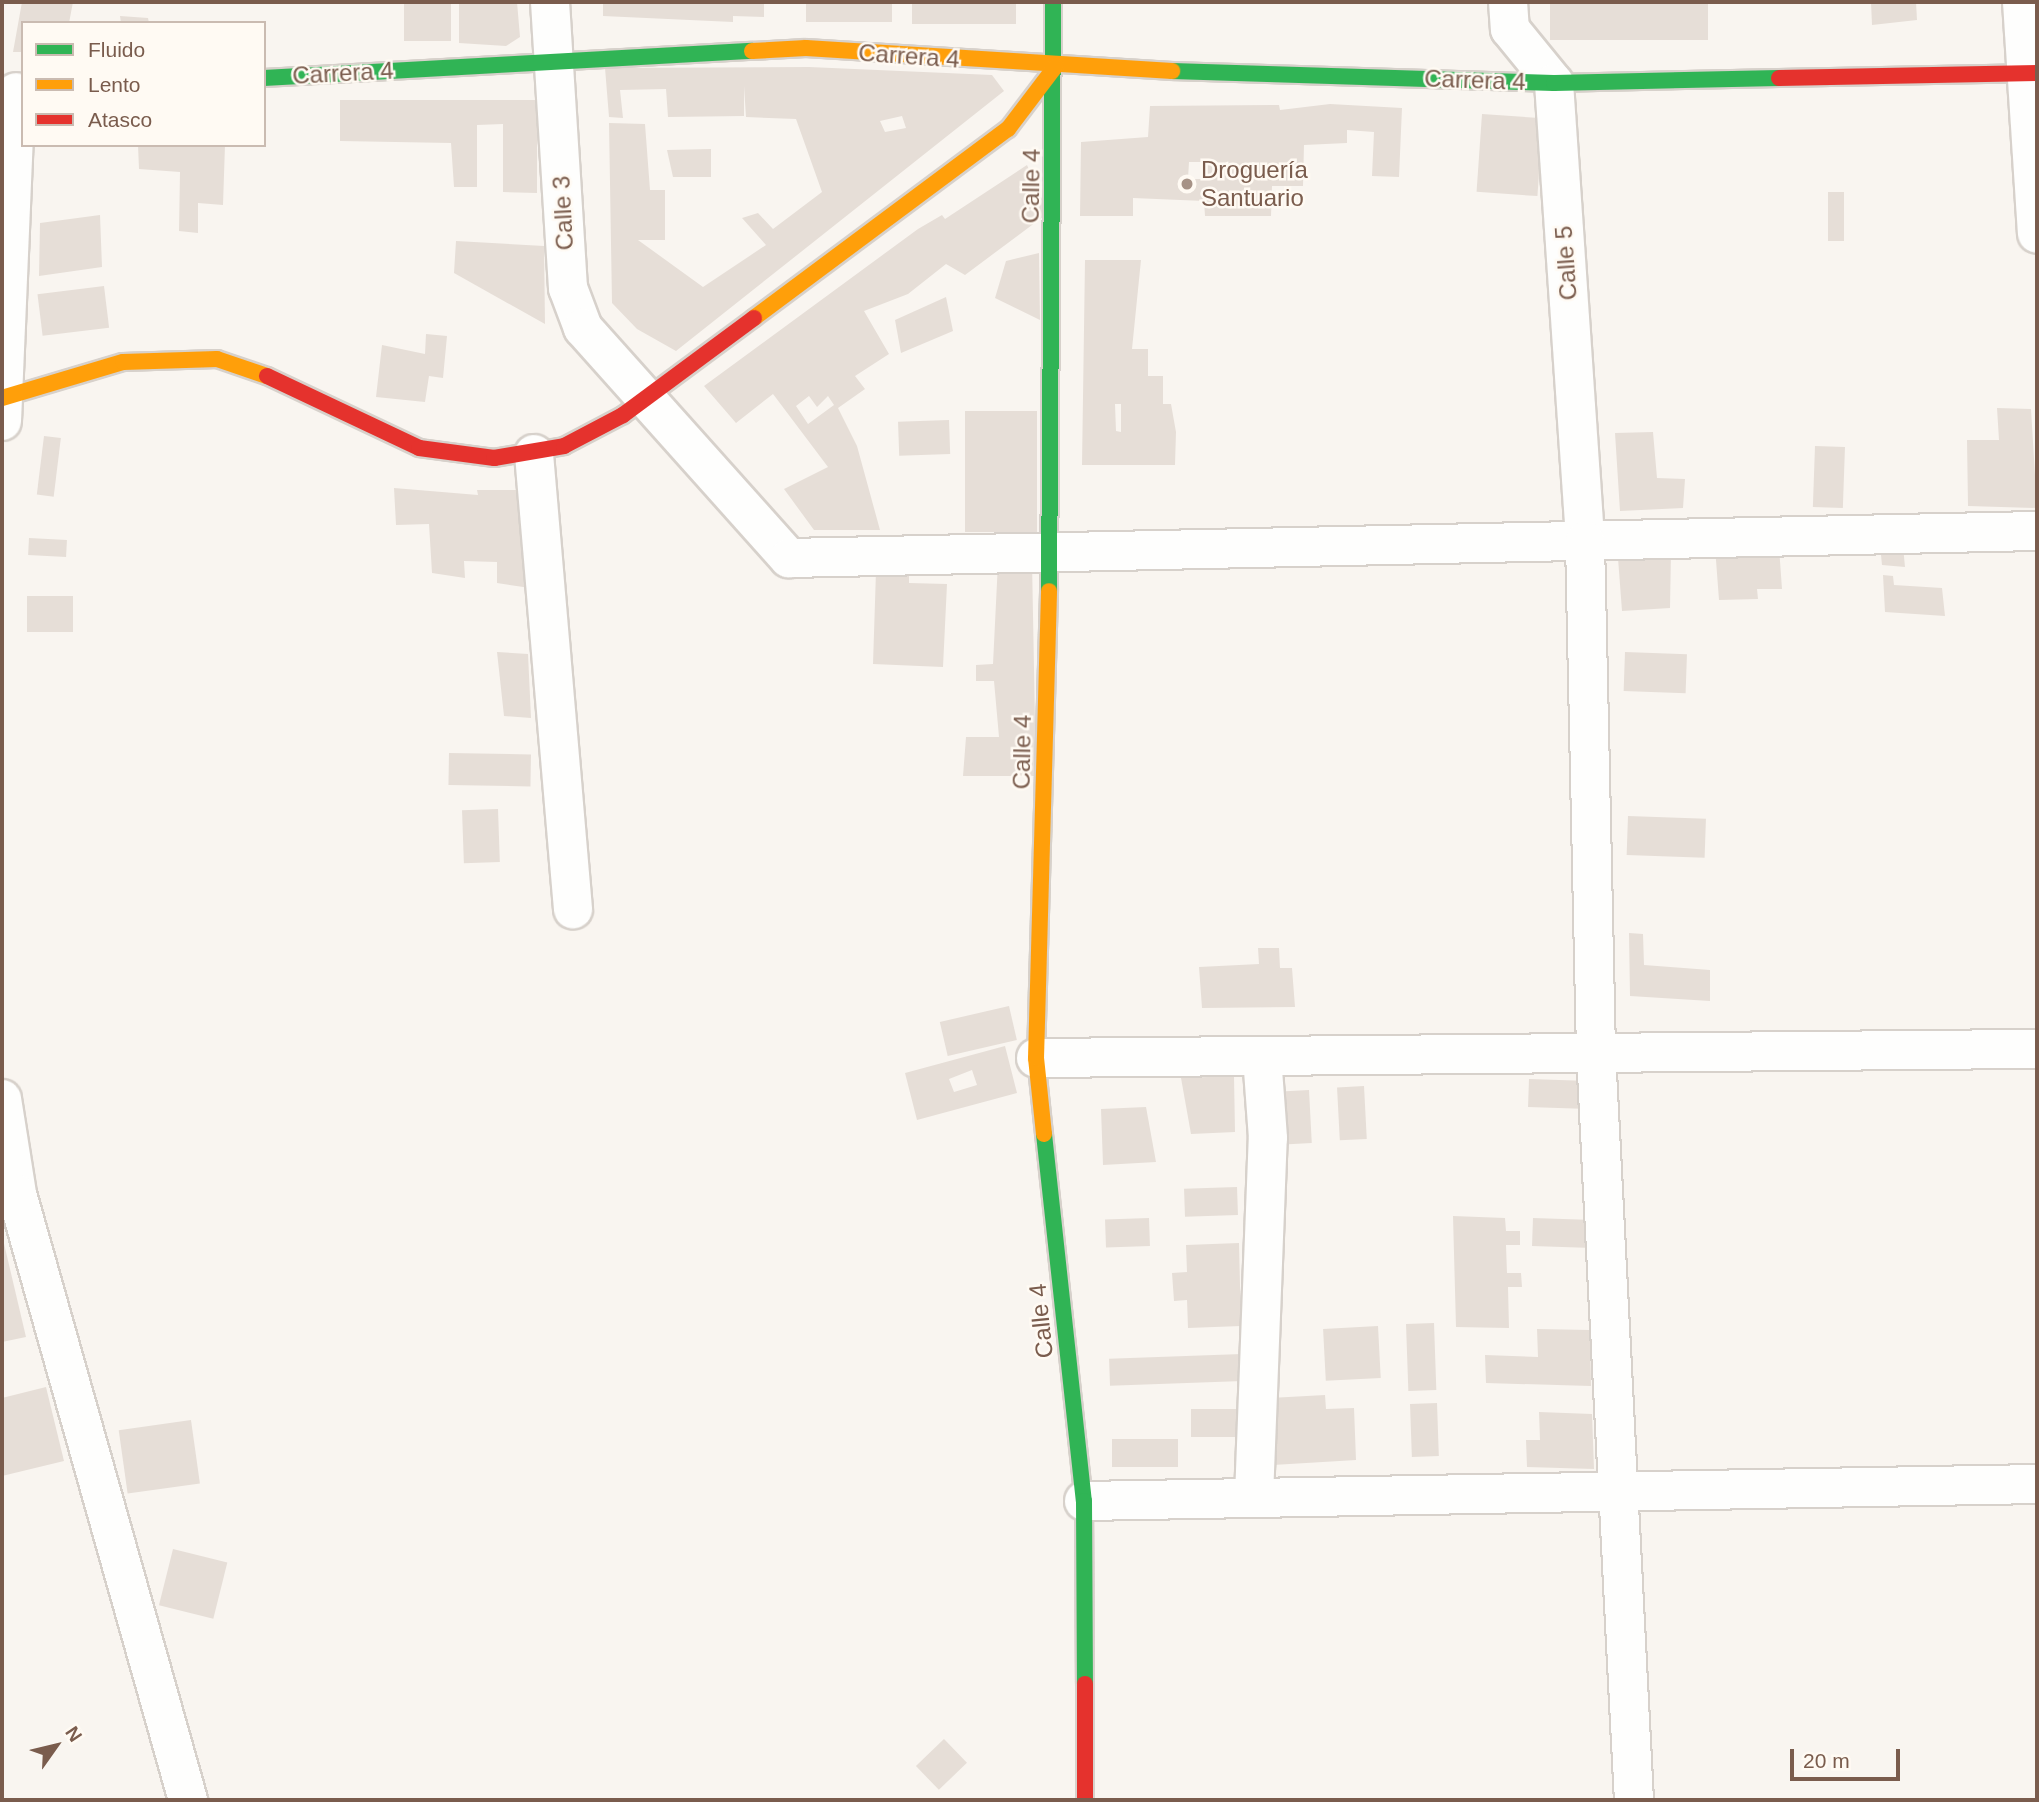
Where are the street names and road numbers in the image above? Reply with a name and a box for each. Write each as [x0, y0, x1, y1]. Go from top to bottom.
street label: Carrera 4 [857, 38, 961, 74]
street label: Carrera 4 [292, 56, 394, 90]
street label: Carrera 4 [1424, 64, 1526, 96]
street label: Calle 4 [1016, 148, 1046, 224]
street label: Calle 3 [547, 175, 579, 251]
street label: Calle 5 [1549, 225, 1583, 301]
street label: Calle 4 [1007, 714, 1037, 790]
street label: Calle 4 [1023, 1282, 1059, 1360]

